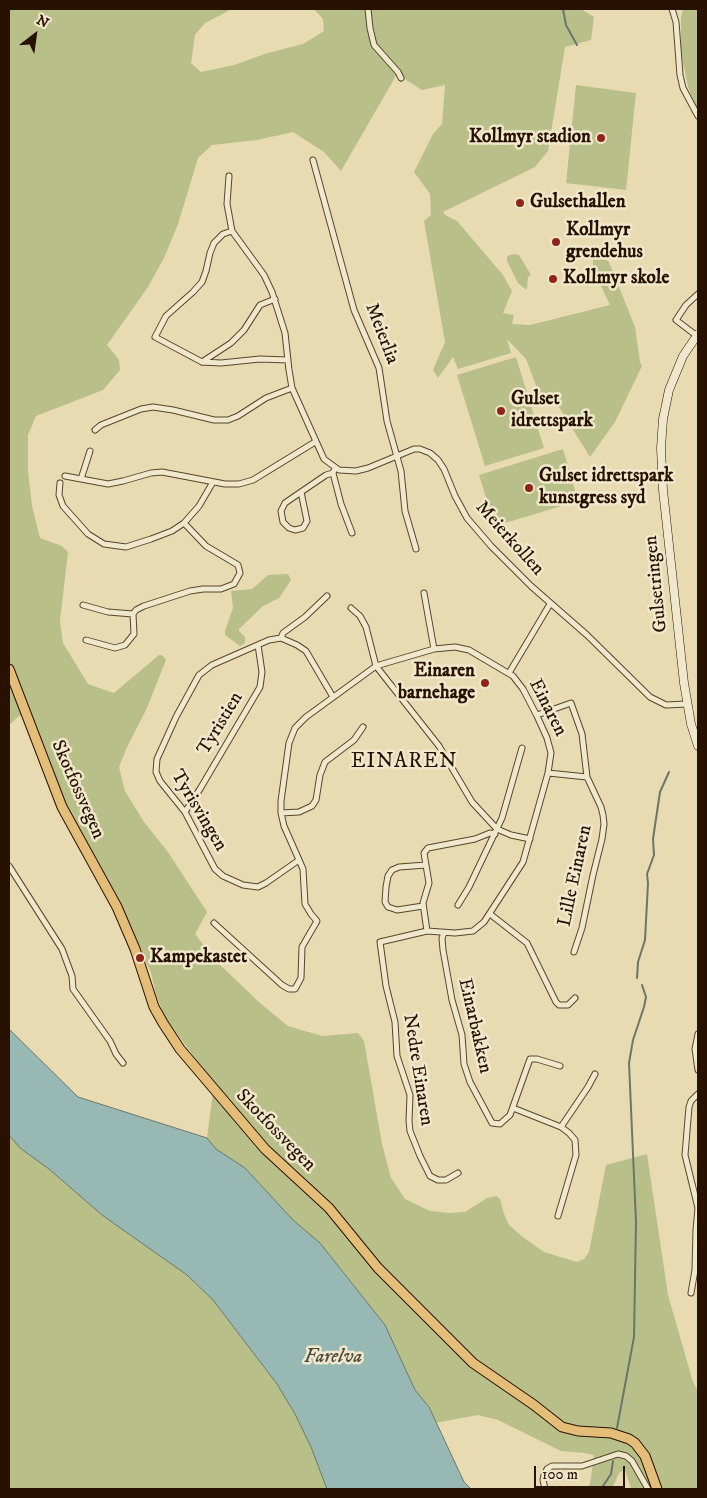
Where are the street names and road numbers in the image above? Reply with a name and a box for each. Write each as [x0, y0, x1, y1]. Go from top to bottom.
street label: Meierlia [359, 300, 403, 368]
street label: Meierkollen [470, 497, 548, 581]
street label: Gulsetringen [641, 534, 673, 634]
street label: Einaren [523, 676, 571, 740]
street label: Tyristien [193, 688, 249, 760]
street label: Skotfossvegen [45, 737, 109, 843]
street label: Tyrisvingen [165, 766, 231, 856]
street label: Lille Einaren [554, 823, 598, 929]
street label: Einarbakken [452, 976, 496, 1076]
street label: Nedre Einaren [397, 1013, 437, 1127]
street label: Skotfossvegen [230, 1085, 320, 1177]

